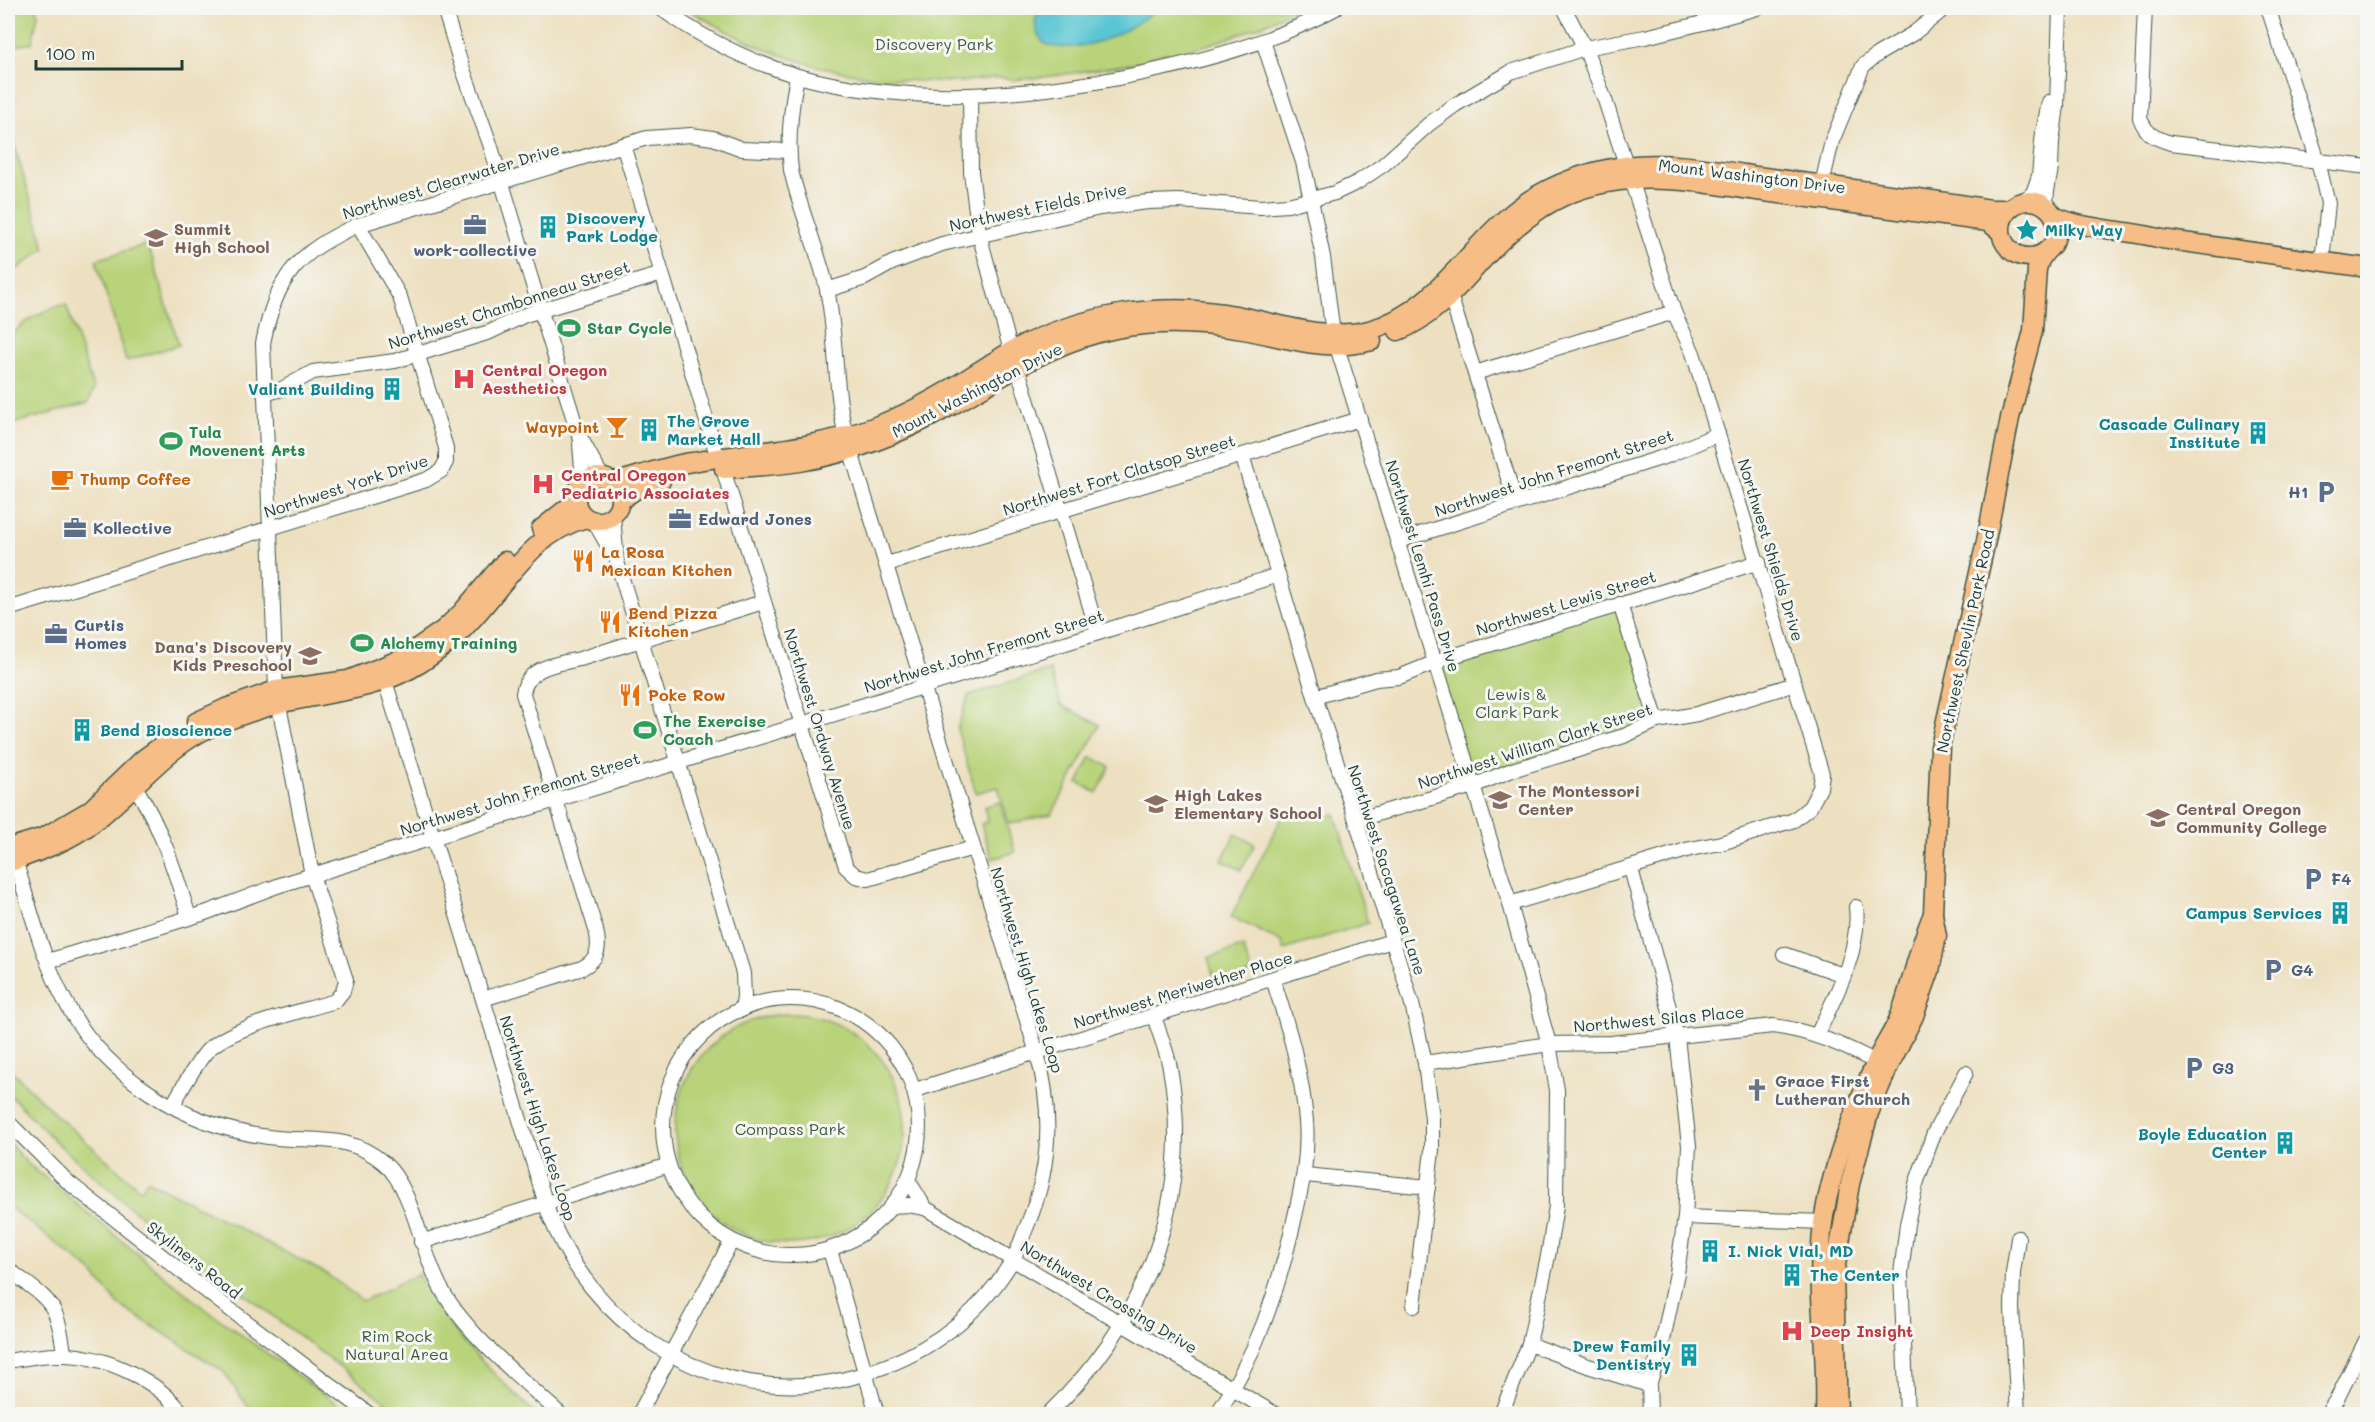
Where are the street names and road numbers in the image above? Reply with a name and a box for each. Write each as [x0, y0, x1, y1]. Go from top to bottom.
street label: Northwest Clearwater Drive [340, 137, 562, 224]
street label: Mount Washington Drive [1657, 154, 1847, 197]
street label: Northwest Fields Drive [947, 177, 1128, 236]
street label: Northwest Chambonneau Street [385, 255, 632, 354]
street label: Mount Washington Drive [888, 337, 1066, 442]
street label: Northwest John Fremont Street [1432, 424, 1676, 521]
street label: Northwest Fort Clatsop Street [1000, 429, 1238, 520]
street label: Northwest York Drive [261, 449, 431, 522]
street label: Northwest Shields Drive [1734, 456, 1809, 644]
street label: Northwest Lemhi Pass Drive [1381, 457, 1466, 674]
street label: Northwest Shevlin Park Road [1931, 527, 1999, 755]
street label: Northwest Lewis Street [1473, 565, 1658, 640]
street label: Northwest John Fremont Street [861, 604, 1106, 697]
street label: Northwest Ordway Avenue [780, 626, 861, 832]
street label: Northwest William Clark Street [1415, 698, 1655, 793]
street label: Northwest John Fremont Street [397, 747, 642, 840]
street label: Northwest Sacagawea Lane [1344, 762, 1431, 978]
street label: Northwest High Lakes Loop [986, 864, 1069, 1076]
street label: Northwest Meriwether Place [1071, 946, 1295, 1033]
street label: Northwest Silas Place [1573, 1001, 1745, 1036]
street label: Northwest High Lakes Loop [495, 1013, 582, 1223]
street label: Skyliners Road [143, 1216, 246, 1303]
street label: Northwest Crossing Drive [1017, 1235, 1201, 1358]

